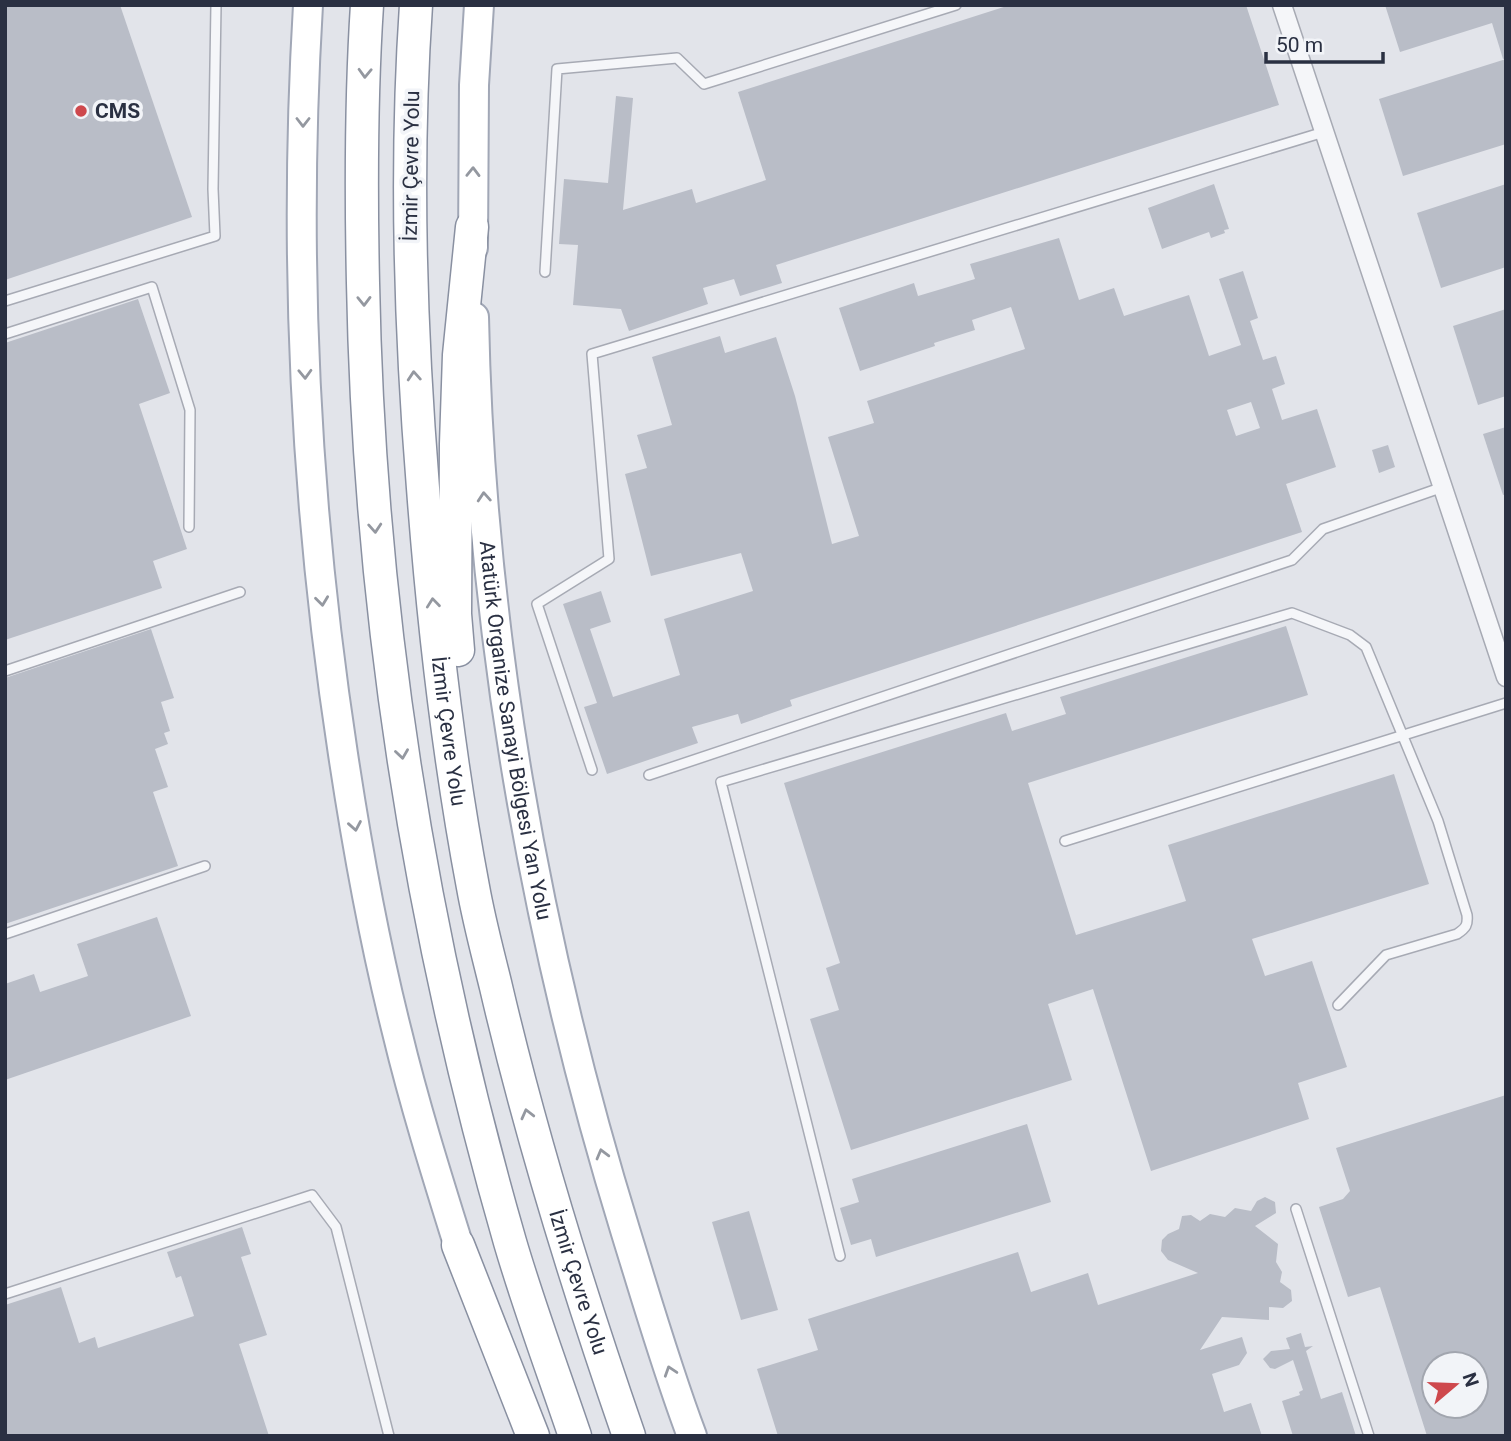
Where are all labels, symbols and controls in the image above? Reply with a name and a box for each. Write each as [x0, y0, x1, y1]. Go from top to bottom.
scale bar [1266, 21, 1383, 65]
text: 50 m [1276, 33, 1323, 57]
one-way arrow [357, 68, 372, 79]
street label: İzmir Çevre Yolu [398, 90, 424, 242]
place label: CMS [95, 99, 140, 123]
marker: CMS [73, 103, 89, 119]
one-way arrow [295, 118, 311, 128]
one-way arrow [465, 166, 481, 177]
one-way arrow [356, 296, 371, 307]
one-way arrow [297, 369, 312, 380]
one-way arrow [407, 370, 422, 381]
one-way arrow [477, 492, 492, 503]
one-way arrow [367, 523, 382, 534]
street label: Atatürk Organize Sanayi Bölgesi Yan Yolu [475, 540, 556, 922]
one-way arrow [315, 595, 330, 607]
one-way arrow [425, 597, 440, 608]
street label: İzmir Çevre Yolu [427, 655, 471, 808]
one-way arrow [394, 748, 409, 760]
one-way arrow [347, 820, 362, 832]
one-way arrow [521, 1108, 535, 1120]
one-way arrow [596, 1148, 610, 1160]
street label: İzmir Çevre Yolu [544, 1207, 612, 1358]
north arrow [1420, 1350, 1490, 1420]
one-way arrow [664, 1366, 678, 1378]
text: N [1458, 1370, 1484, 1390]

